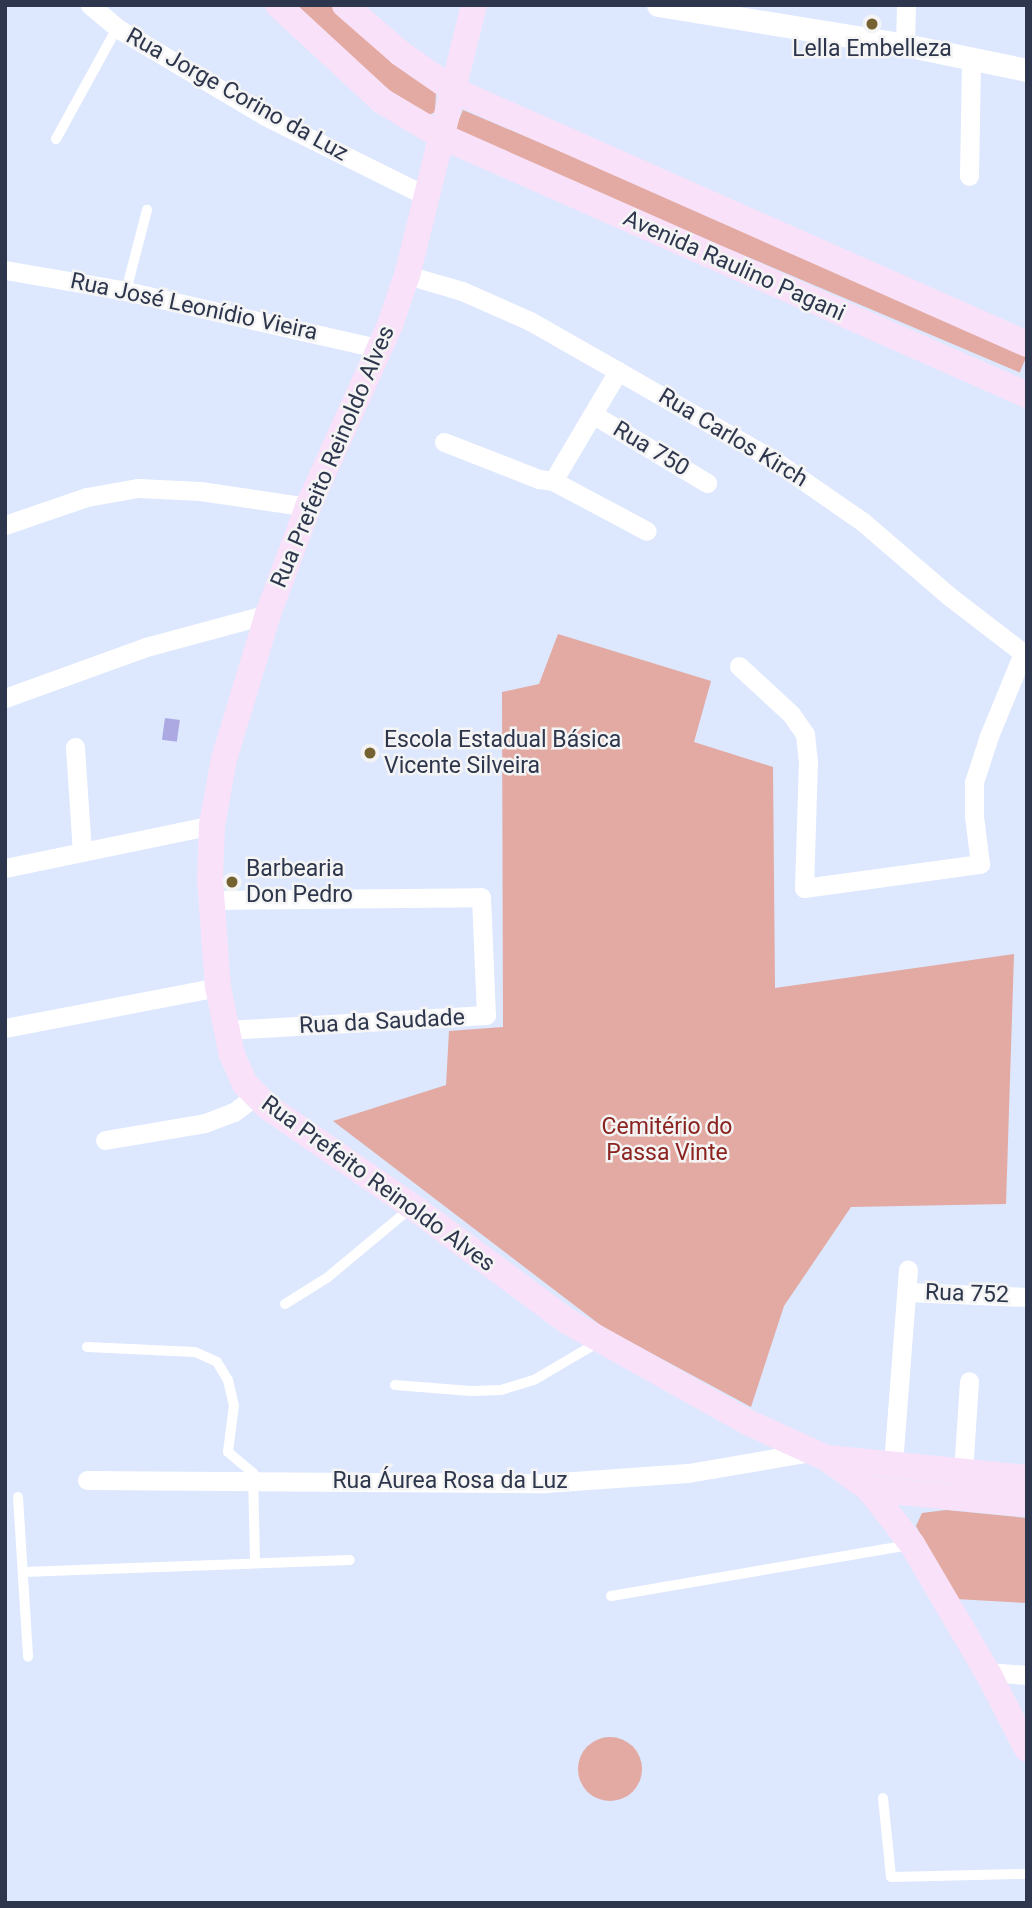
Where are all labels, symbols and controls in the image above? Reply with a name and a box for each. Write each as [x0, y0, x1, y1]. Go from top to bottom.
marker: Lella Embelleza [864, 16, 880, 32]
street label: Rua Jorge Corino da Luz [121, 22, 353, 168]
place label: Lella Embelleza [792, 35, 952, 63]
street label: Avenida Raulino Pagani [619, 205, 849, 327]
street label: Rua José Leonídio Vieira [68, 267, 320, 347]
street label: Rua Prefeito Reinoldo Alves [265, 322, 401, 592]
street label: Rua Carlos Kirch [653, 383, 813, 493]
street label: Rua 750 [608, 416, 694, 482]
place label: Escola Estadual Básica Vicente Silveira [384, 726, 621, 780]
marker: Escola Estadual Básica Vicente Silveira [362, 745, 378, 761]
place label: Barbearia Don Pedro [246, 855, 353, 909]
marker: Barbearia Don Pedro [224, 874, 240, 890]
street label: Rua da Saudade [299, 1004, 465, 1040]
street label: Rua Prefeito Reinoldo Alves [256, 1090, 500, 1278]
park label: Cemitério do Passa Vinte [602, 1113, 732, 1167]
street label: Rua 752 [925, 1279, 1009, 1309]
street label: Rua Áurea Rosa da Luz [332, 1467, 568, 1495]

